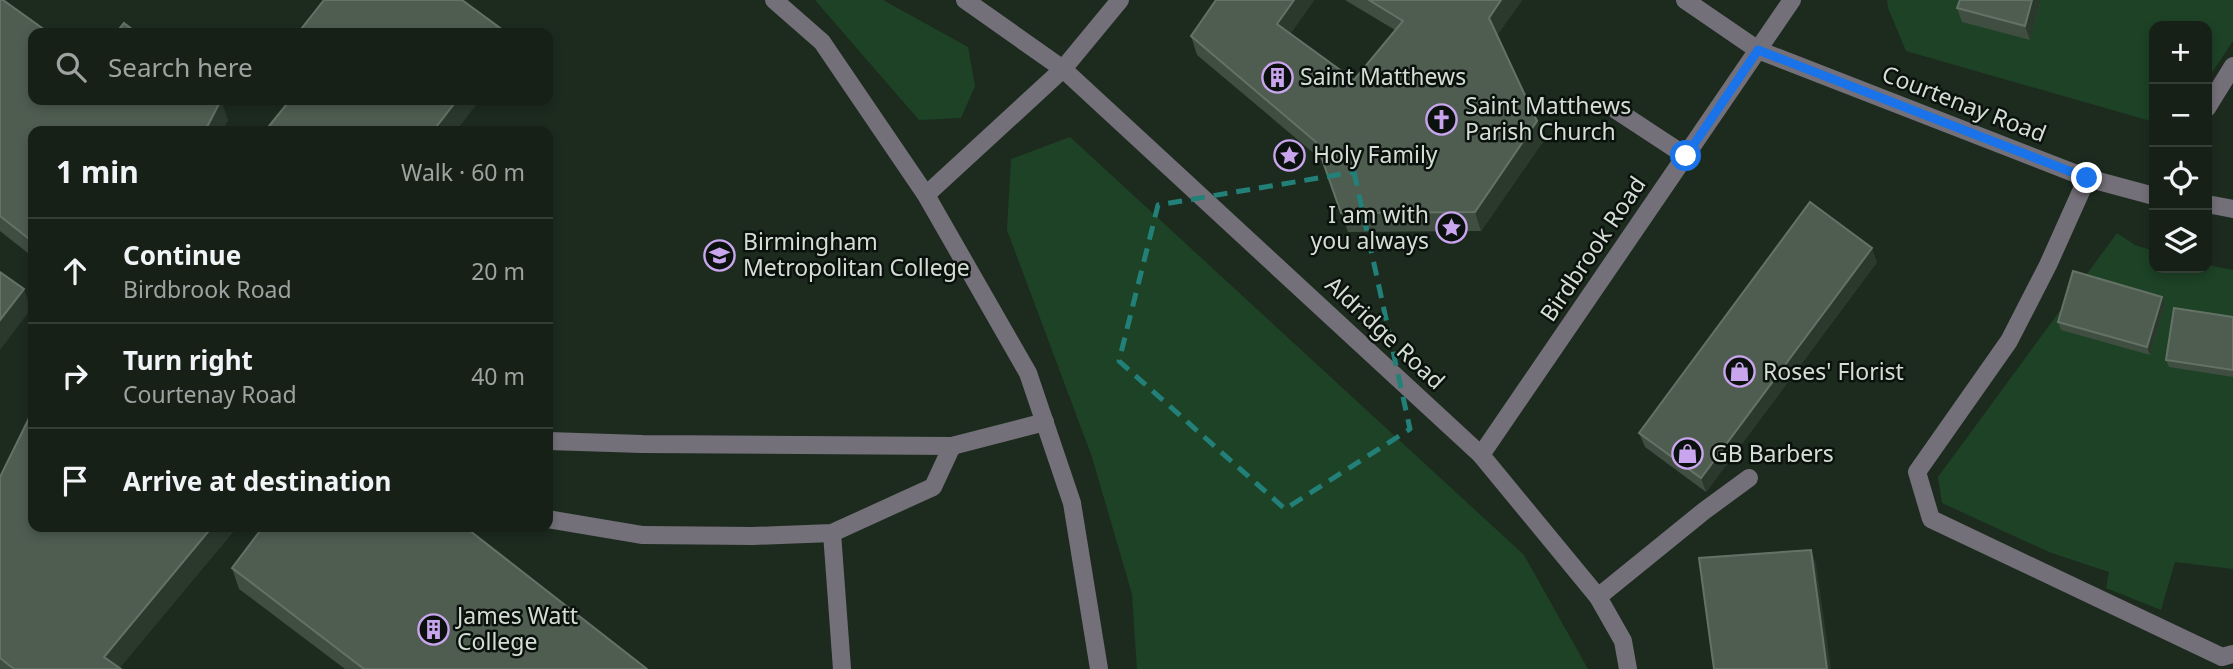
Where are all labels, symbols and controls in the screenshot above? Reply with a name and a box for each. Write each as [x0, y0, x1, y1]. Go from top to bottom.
map controls [2149, 21, 2212, 273]
button: + [2149, 21, 2212, 84]
search box [28, 28, 553, 105]
icon: search [52, 48, 90, 86]
text: Search here [108, 49, 253, 85]
street label: Courtenay Road [1878, 57, 2051, 149]
building icon: Saint Matthews [1260, 60, 1294, 94]
place label: Saint Matthews [1300, 60, 1466, 92]
button: − [2149, 84, 2212, 147]
place label: Saint Matthews Parish Church [1465, 89, 1631, 147]
church icon: Saint Matthews Parish Church [1425, 102, 1459, 136]
place icon: Holy Family [1273, 138, 1307, 172]
place label: Holy Family [1313, 138, 1438, 170]
route start [1670, 140, 1701, 171]
button: locate [2149, 147, 2212, 210]
text: 1 min [56, 151, 139, 192]
text: Walk · 60 m [401, 156, 525, 188]
route end [2071, 162, 2102, 193]
street label: Birdbrook Road [1532, 170, 1653, 327]
place label: I am with you always [1311, 198, 1429, 256]
button: layers [2149, 210, 2212, 273]
place icon: I am with you always [1435, 211, 1469, 245]
place label: Birmingham Metropolitan College [743, 225, 970, 283]
text: Continue [123, 237, 241, 273]
school or university icon: Birmingham Metropolitan College [703, 238, 737, 272]
icon: ahead [56, 252, 94, 290]
text: 20 m [471, 255, 525, 287]
street label: Aldridge Road [1319, 268, 1452, 396]
text: Birdbrook Road [123, 273, 292, 305]
text: Turn right [123, 342, 253, 378]
shop icon: Roses' Florist [1723, 355, 1757, 389]
place label: Roses' Florist [1763, 355, 1904, 387]
icon: right [56, 357, 94, 395]
text: 40 m [471, 360, 525, 392]
text: Courtenay Road [123, 378, 297, 410]
shop icon: GB Barbers [1671, 437, 1705, 471]
place label: GB Barbers [1711, 437, 1834, 469]
icon: arrive [56, 462, 94, 500]
text: Arrive at destination [123, 463, 392, 499]
place label: James Watt College [455, 599, 578, 657]
building icon: James Watt College [417, 612, 451, 646]

